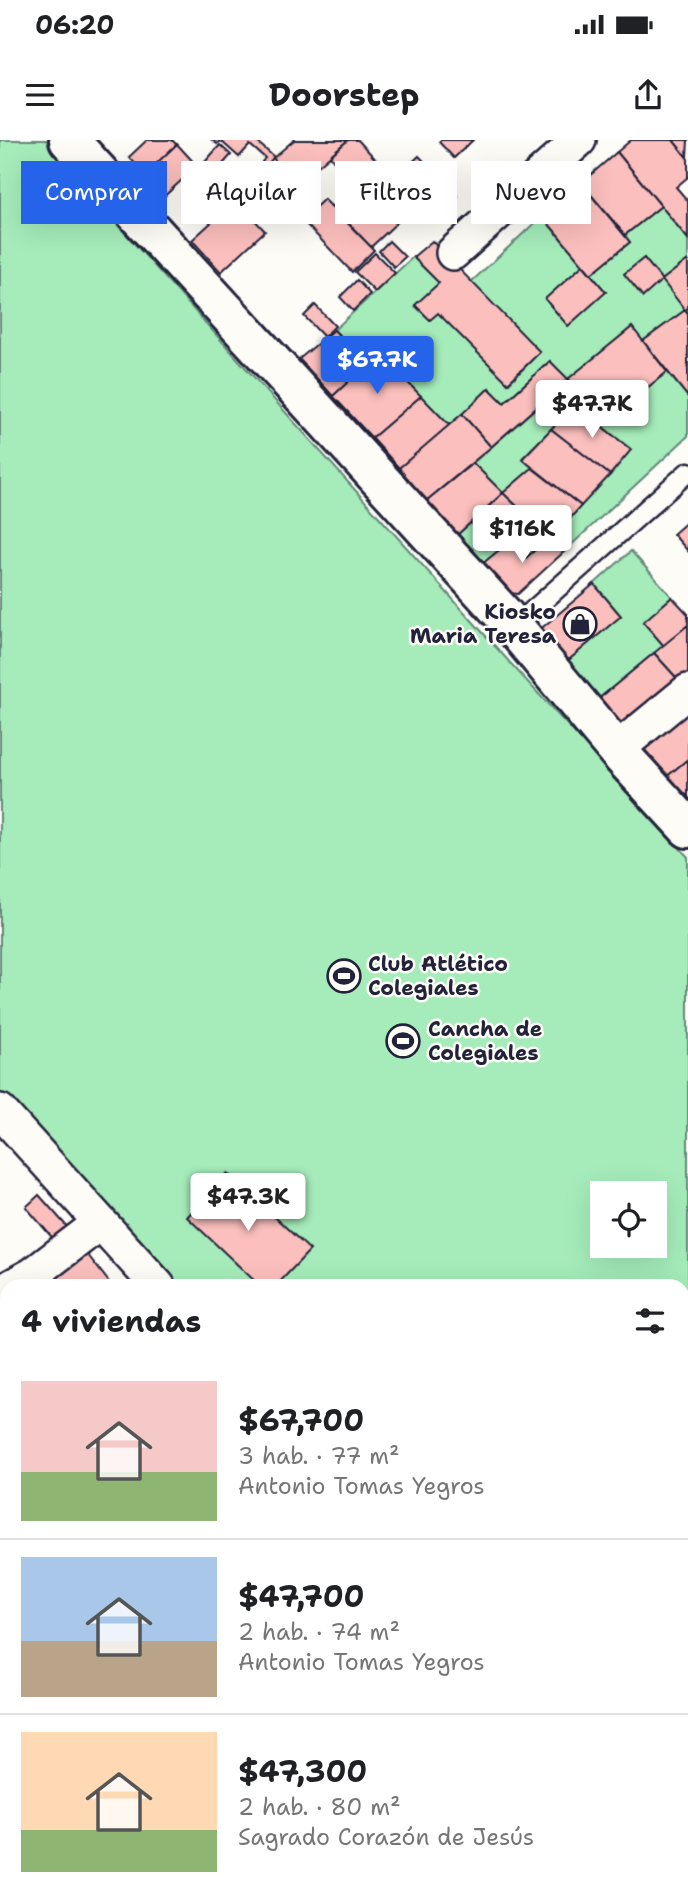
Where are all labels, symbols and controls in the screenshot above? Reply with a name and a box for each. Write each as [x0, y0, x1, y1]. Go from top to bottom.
text: 06:20 [35, 7, 114, 42]
text: Doorstep [269, 73, 419, 116]
icon: menu [21, 76, 59, 114]
icon: share [629, 76, 667, 114]
chip: Comprar [21, 161, 167, 224]
chip: Alquilar [181, 161, 321, 224]
chip: Filtros [335, 161, 457, 224]
chip: Nuevo [471, 161, 591, 224]
pin: $67.7K [320, 336, 434, 396]
text: $67.7K [337, 344, 417, 374]
pin: $47.7K [535, 380, 649, 440]
text: $47.7K [552, 388, 632, 418]
pin: $116K [473, 506, 571, 565]
text: $116K [489, 513, 555, 543]
place label: Kiosko Maria Teresa [410, 598, 557, 650]
shop icon: Kiosko Maria Teresa [561, 605, 599, 643]
place label: Club Atlético Colegiales [368, 950, 508, 1002]
sports icon: Club Atlético Colegiales [325, 957, 363, 995]
place label: Cancha de Colegiales [428, 1015, 542, 1067]
sports icon: Cancha de Colegiales [384, 1022, 422, 1060]
pin: $47.3K [191, 1174, 305, 1233]
text: $47.3K [206, 1181, 290, 1211]
map controls [590, 1181, 667, 1258]
button: locate [590, 1181, 667, 1258]
text: 4 viviendas [21, 1301, 201, 1342]
icon: filters [631, 1302, 669, 1340]
text: $67,700 [238, 1400, 364, 1441]
icon: home [77, 1409, 161, 1493]
text: 3 hab. · 77 m² [238, 1441, 400, 1471]
text: Antonio Tomas Yegros [238, 1471, 485, 1501]
text: $47,700 [238, 1576, 365, 1617]
icon: home [77, 1585, 161, 1669]
text: 2 hab. · 74 m² [238, 1617, 400, 1647]
text: Antonio Tomas Yegros [238, 1647, 485, 1677]
text: $47,300 [238, 1751, 367, 1792]
icon: home [77, 1760, 161, 1844]
text: 2 hab. · 80 m² [238, 1792, 401, 1822]
text: Sagrado Corazón de Jesús [238, 1822, 534, 1852]

